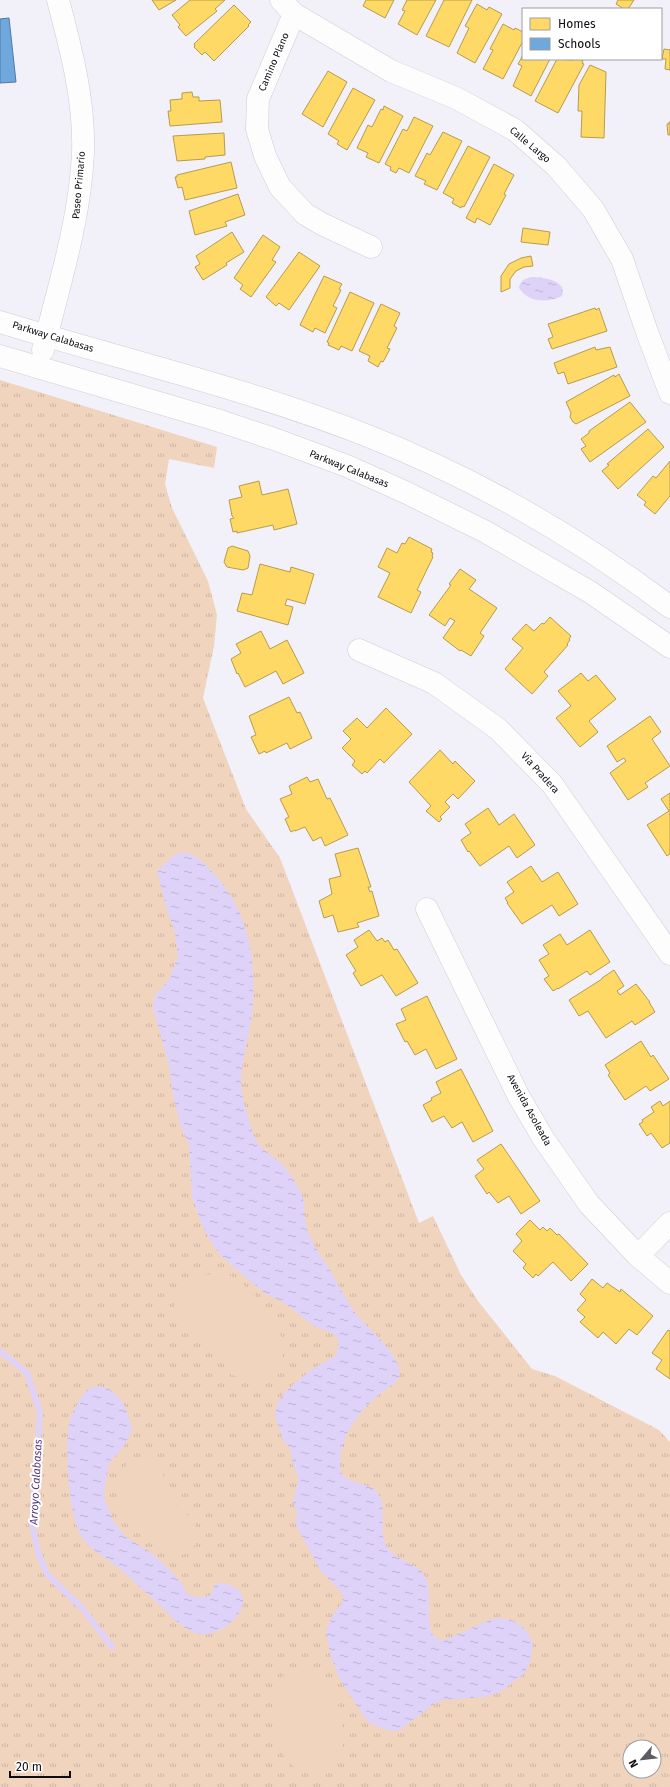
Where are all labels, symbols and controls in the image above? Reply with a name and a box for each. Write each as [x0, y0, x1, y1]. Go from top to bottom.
legend [522, 8, 662, 60]
text: Homes [558, 17, 596, 31]
street label: Camino Plano [256, 31, 292, 93]
text: Schools [558, 37, 601, 51]
street label: Calle Largo [507, 124, 553, 166]
street label: Paseo Primario [70, 150, 88, 219]
street label: Parkway Calabasas [11, 319, 95, 355]
street label: Parkway Calabasas [308, 448, 391, 491]
street label: Via Pradera [518, 750, 562, 796]
street label: Avenida Asoleada [504, 1072, 554, 1148]
water label: Arroyo Calabasas [27, 1439, 45, 1526]
north arrow [622, 1739, 662, 1779]
scale bar [10, 1753, 70, 1779]
text: N [626, 1757, 641, 1770]
text: 20 m [16, 1760, 42, 1774]

